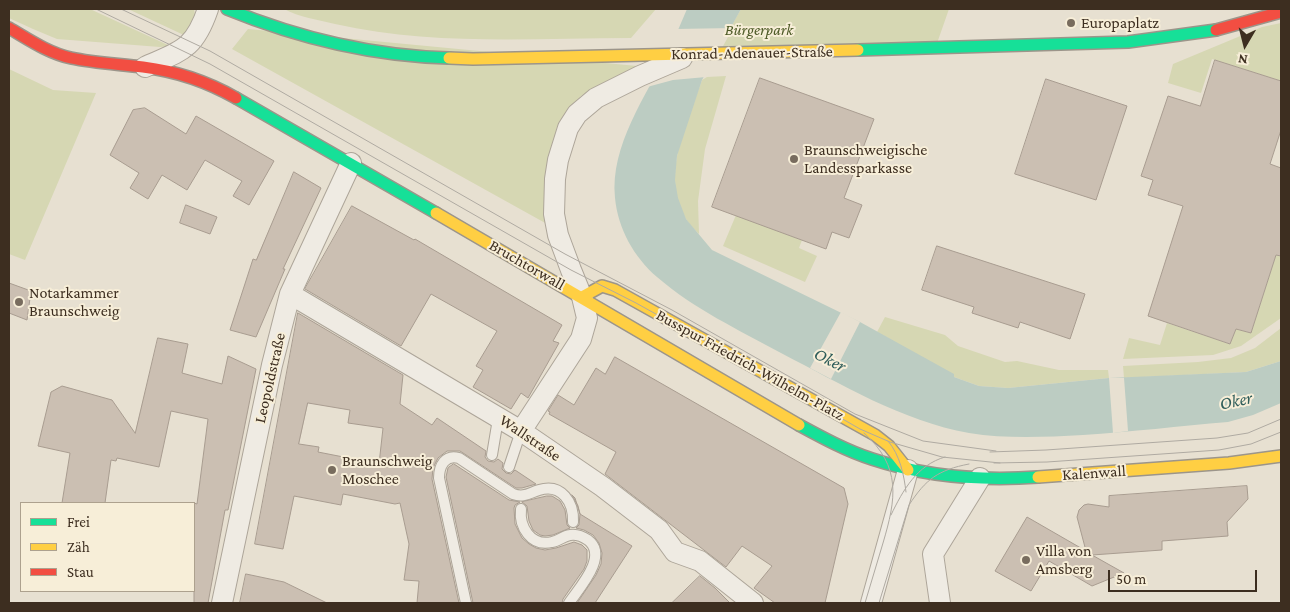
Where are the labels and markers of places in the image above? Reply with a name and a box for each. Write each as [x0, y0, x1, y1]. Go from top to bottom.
place label: Europaplatz [1081, 13, 1159, 33]
marker: Europaplatz [1065, 17, 1077, 29]
place label: Braunschweigische Landessparkasse [804, 140, 927, 178]
marker: Braunschweigische Landessparkasse [788, 153, 800, 165]
place label: Notarkammer Braunschweig [29, 283, 120, 321]
marker: Notarkammer Braunschweig [13, 296, 25, 308]
place label: Braunschweig Moschee [342, 451, 433, 489]
marker: Braunschweig Moschee [326, 464, 338, 476]
place label: Villa von Amsberg [1036, 541, 1093, 579]
marker: Villa von Amsberg [1020, 554, 1032, 566]

